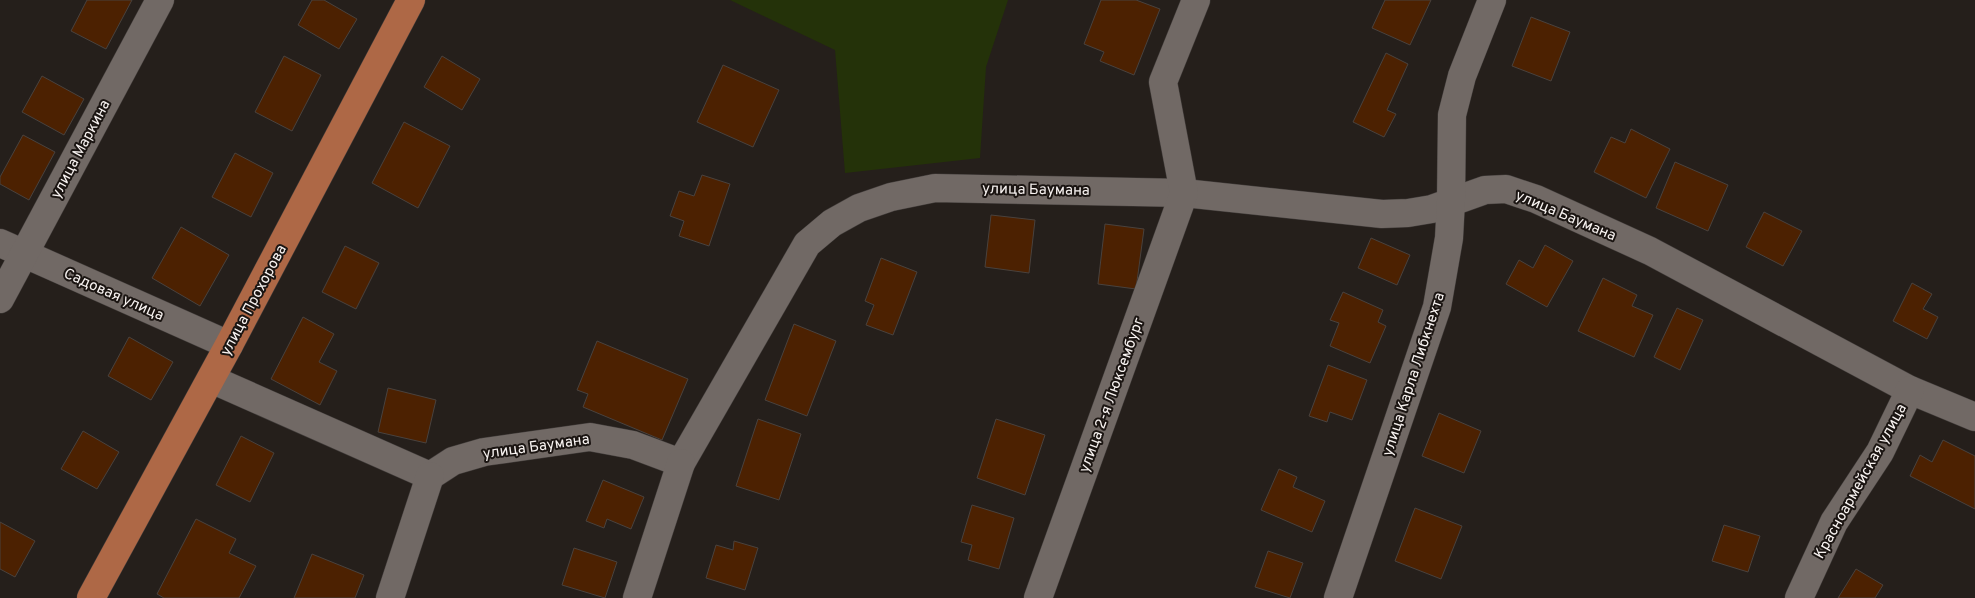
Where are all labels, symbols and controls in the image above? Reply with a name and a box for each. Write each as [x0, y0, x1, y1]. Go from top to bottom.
street label: улица Маркина [47, 97, 115, 202]
street label: улица Баумана [982, 180, 1090, 201]
street label: улица Баумана [1512, 187, 1619, 246]
street label: улица Прохорова [217, 242, 292, 360]
street label: Садовая улица [60, 265, 166, 326]
street label: улица Карла Либкнехта [1379, 290, 1450, 459]
street label: улица 2-я Люксембург [1076, 315, 1149, 476]
street label: Красноармейская улица [1811, 401, 1912, 563]
street label: улица Баумана [482, 431, 591, 464]

